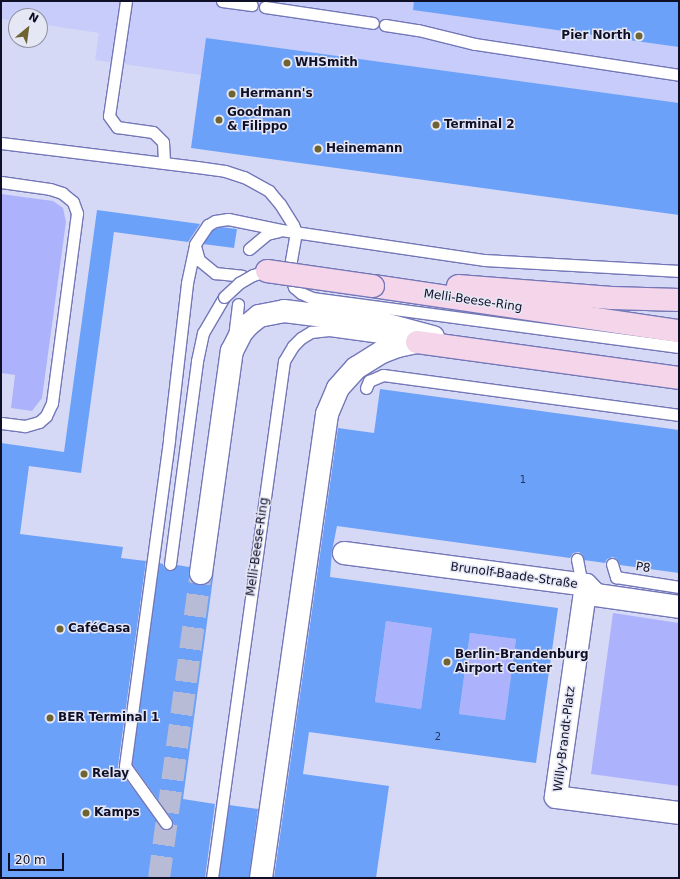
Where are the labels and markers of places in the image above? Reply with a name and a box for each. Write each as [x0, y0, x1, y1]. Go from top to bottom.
place label: Pier North [561, 29, 631, 43]
marker: Pier North [634, 31, 644, 41]
place label: WHSmith [295, 56, 358, 70]
marker: WHSmith [282, 58, 292, 68]
place label: Hermann's [240, 87, 313, 101]
marker: Hermann's [227, 89, 237, 99]
place label: Goodman & Filippo [227, 106, 291, 134]
marker: Goodman & Filippo [214, 115, 224, 125]
place label: Terminal 2 [444, 118, 515, 132]
marker: Terminal 2 [431, 120, 441, 130]
place label: Heinemann [326, 142, 403, 156]
marker: Heinemann [313, 144, 323, 154]
place label: CaféCasa [68, 622, 130, 636]
marker: CaféCasa [55, 624, 65, 634]
place label: Berlin-Brandenburg Airport Center [455, 648, 589, 676]
marker: Berlin-Brandenburg Airport Center [442, 657, 452, 667]
place label: BER Terminal 1 [58, 711, 159, 725]
marker: BER Terminal 1 [45, 713, 55, 723]
place label: Relay [92, 767, 129, 781]
marker: Relay [79, 769, 89, 779]
place label: Kamps [94, 806, 140, 820]
marker: Kamps [81, 808, 91, 818]

